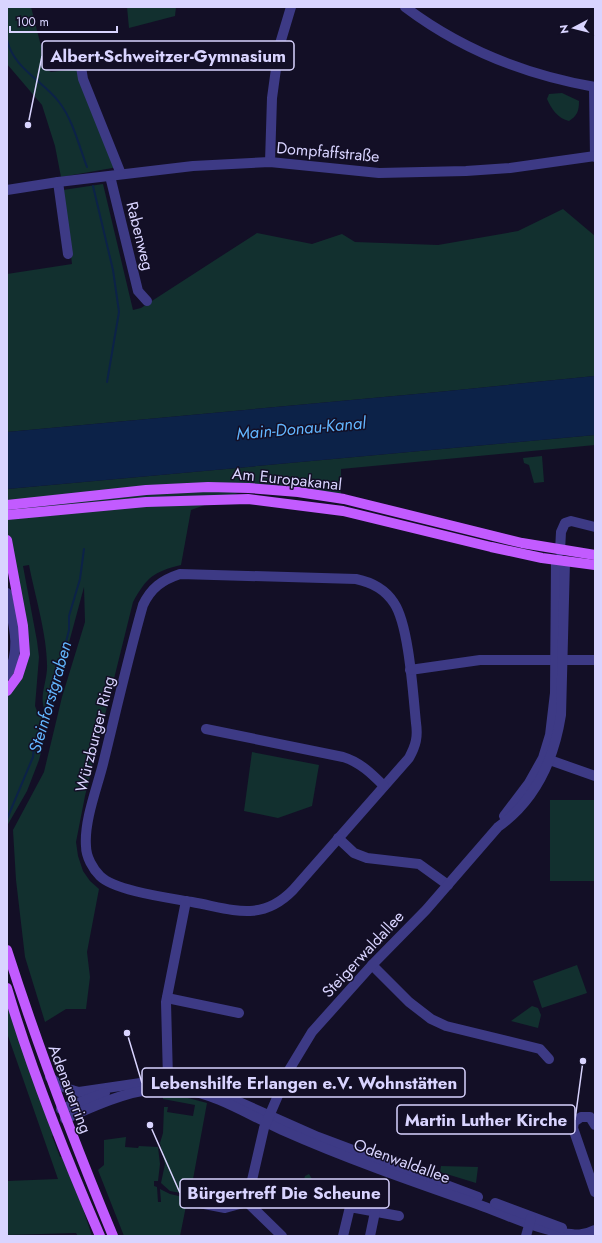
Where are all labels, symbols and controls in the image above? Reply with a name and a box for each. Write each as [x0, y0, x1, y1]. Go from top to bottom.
scale bar [10, 8, 117, 34]
north arrow [554, 8, 594, 48]
text: 100 m [16, 13, 49, 31]
text: N [556, 24, 573, 35]
callout: Albert-Schweitzer-Gymnasium [42, 41, 294, 70]
text: Albert-Schweitzer-Gymnasium [49, 44, 286, 68]
street label: Dompfaffstraße [275, 136, 381, 168]
street label: Rabenweg [120, 199, 160, 273]
water label: Main-Donau-Kanal [235, 410, 368, 446]
street label: Am Europakanal [231, 462, 343, 496]
water label: Steinforstgraben [23, 638, 77, 756]
street label: Würzburger Ring [69, 674, 121, 794]
street label: Steigerwaldallee [317, 905, 409, 1003]
street label: Adenauerring [43, 1041, 97, 1137]
callout: Lebenshilfe Erlangen e.V. Wohnstätten [142, 1068, 465, 1097]
text: Lebenshilfe Erlangen e.V. Wohnstätten [151, 1071, 457, 1095]
callout: Martin Luther Kirche [397, 1105, 575, 1134]
text: Martin Luther Kirche [405, 1108, 568, 1132]
street label: Odenwaldallee [351, 1133, 453, 1189]
callout: Bürgertreff Die Scheune [180, 1179, 389, 1208]
text: Bürgertreff Die Scheune [187, 1181, 381, 1205]

